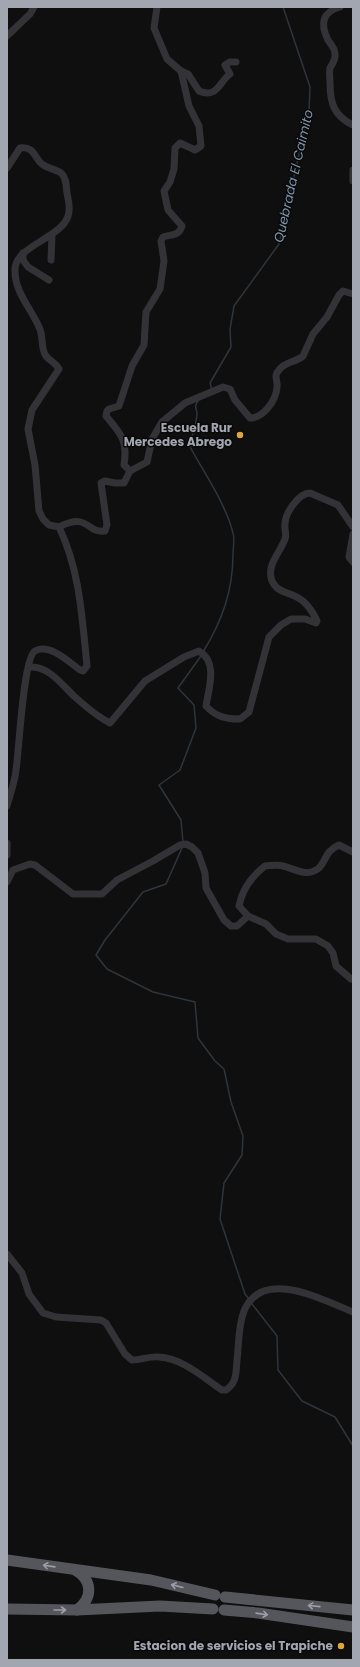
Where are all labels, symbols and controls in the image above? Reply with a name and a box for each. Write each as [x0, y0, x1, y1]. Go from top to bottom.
water label: Quebrada El Caimito [269, 108, 318, 244]
place label: Escuela Rur Mercedes Abrego [124, 419, 232, 450]
marker: Escuela Rur Mercedes Abrego [235, 430, 245, 440]
one-way arrow [43, 1562, 56, 1570]
one-way arrow [171, 1582, 184, 1589]
one-way arrow [308, 1602, 321, 1610]
one-way arrow [53, 1606, 66, 1614]
one-way arrow [255, 1610, 268, 1618]
place label: Estacion de servicios el Trapiche [133, 1637, 334, 1654]
marker: Estacion de servicios el Trapiche [336, 1641, 346, 1651]

